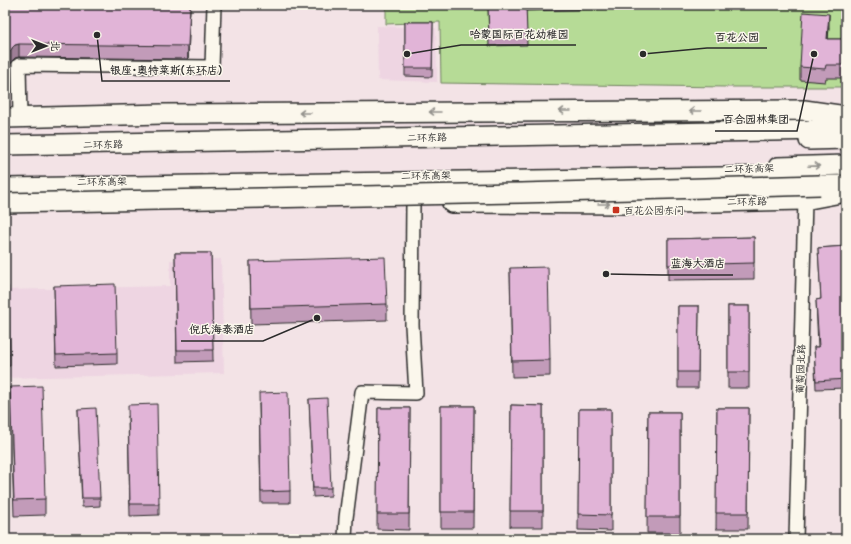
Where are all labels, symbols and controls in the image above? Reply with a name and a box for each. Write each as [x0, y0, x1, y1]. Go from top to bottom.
callout: 哈蒙国际百花幼稚园 [461, 22, 576, 45]
callout: 百花公园 [707, 25, 767, 48]
north arrow [26, 26, 66, 66]
text: 哈蒙国际百花幼稚园 [470, 26, 569, 41]
text: 百花公园 [715, 29, 759, 44]
text: 北 [49, 41, 64, 52]
callout: 银座·奥特莱斯(东环店) [102, 58, 230, 81]
text: 银座·奥特莱斯(东环店) [110, 62, 222, 77]
one-way arrow [559, 107, 572, 115]
one-way arrow [689, 107, 702, 114]
one-way arrow [429, 108, 442, 116]
callout: 百合园林集团 [715, 108, 797, 131]
one-way arrow [299, 109, 312, 117]
text: 百合园林集团 [723, 111, 789, 126]
street label: 二环东路 [407, 130, 447, 144]
street label: 二环东路 [83, 137, 123, 151]
street label: 二环东高架 [724, 160, 774, 176]
one-way arrow [807, 162, 820, 170]
street label: 二环东高架 [401, 168, 451, 182]
street label: 二环东高架 [77, 174, 127, 188]
street label: 二环东路 [727, 194, 767, 208]
one-way arrow [597, 200, 610, 208]
place label: 百花公园东门 [624, 203, 684, 217]
marker: 百花公园东门 [611, 205, 621, 215]
callout: 蓝海大酒店 [662, 252, 733, 275]
text: 蓝海大酒店 [671, 255, 726, 270]
callout: 倪氏海泰酒店 [181, 318, 263, 341]
text: 倪氏海泰酒店 [189, 321, 255, 336]
street label: 葡萄园北路 [792, 344, 808, 394]

